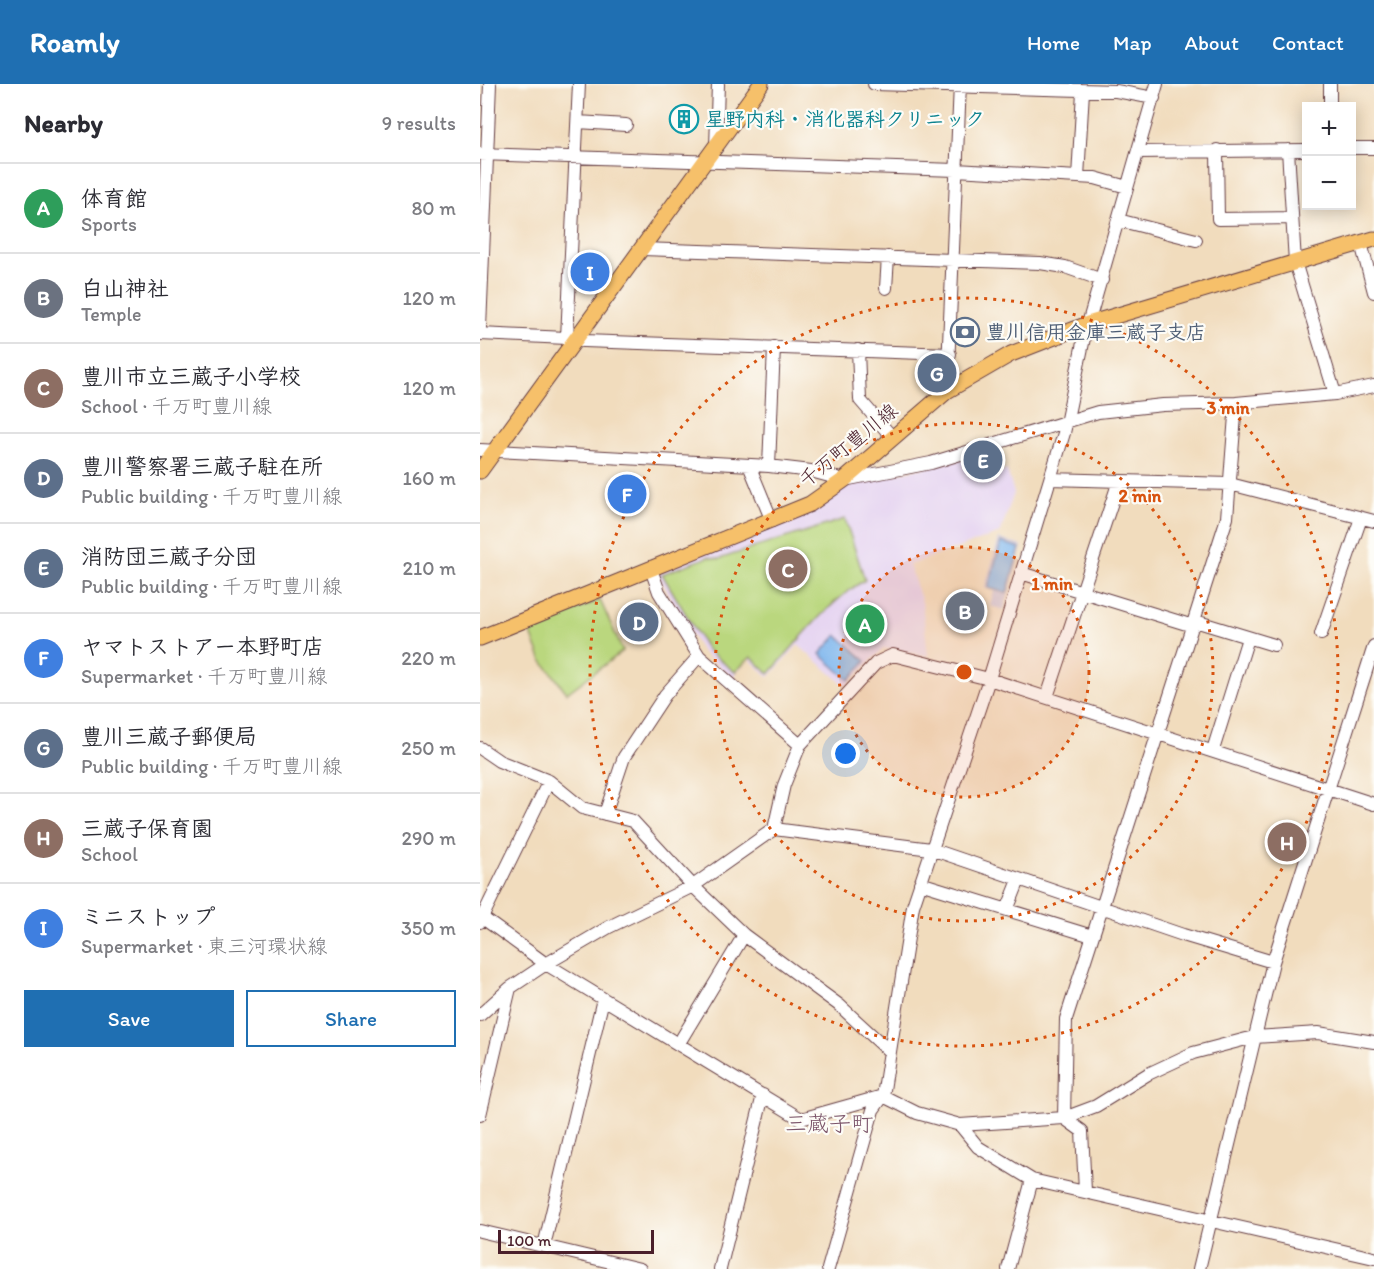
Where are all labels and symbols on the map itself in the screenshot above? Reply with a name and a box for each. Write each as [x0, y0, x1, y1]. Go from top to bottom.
building icon: 星野内科・消化器科クリニック [668, 103, 700, 135]
place label: 星野内科・消化器科クリニック [705, 107, 985, 131]
pin: I [570, 250, 610, 294]
bank icon: 豊川信用金庫三蔵子支店 [949, 316, 981, 348]
place label: 豊川信用金庫三蔵子支店 [986, 320, 1206, 344]
pin: G [918, 350, 956, 396]
text: 3 min [1206, 397, 1250, 419]
street label: 千万町豊川線 [794, 398, 902, 492]
pin: E [964, 438, 1002, 482]
pin: F [608, 472, 646, 516]
text: 2 min [1119, 485, 1162, 507]
pin: C [768, 546, 808, 592]
text: 1 min [1031, 573, 1073, 595]
pin: B [946, 588, 984, 634]
pin: D [620, 600, 658, 644]
pin: A [846, 602, 884, 646]
centre of rings [954, 662, 974, 682]
your location [831, 739, 860, 768]
pin: H [1268, 820, 1306, 864]
district label: 三蔵子町 [785, 1110, 873, 1137]
scale bar [498, 1227, 654, 1254]

